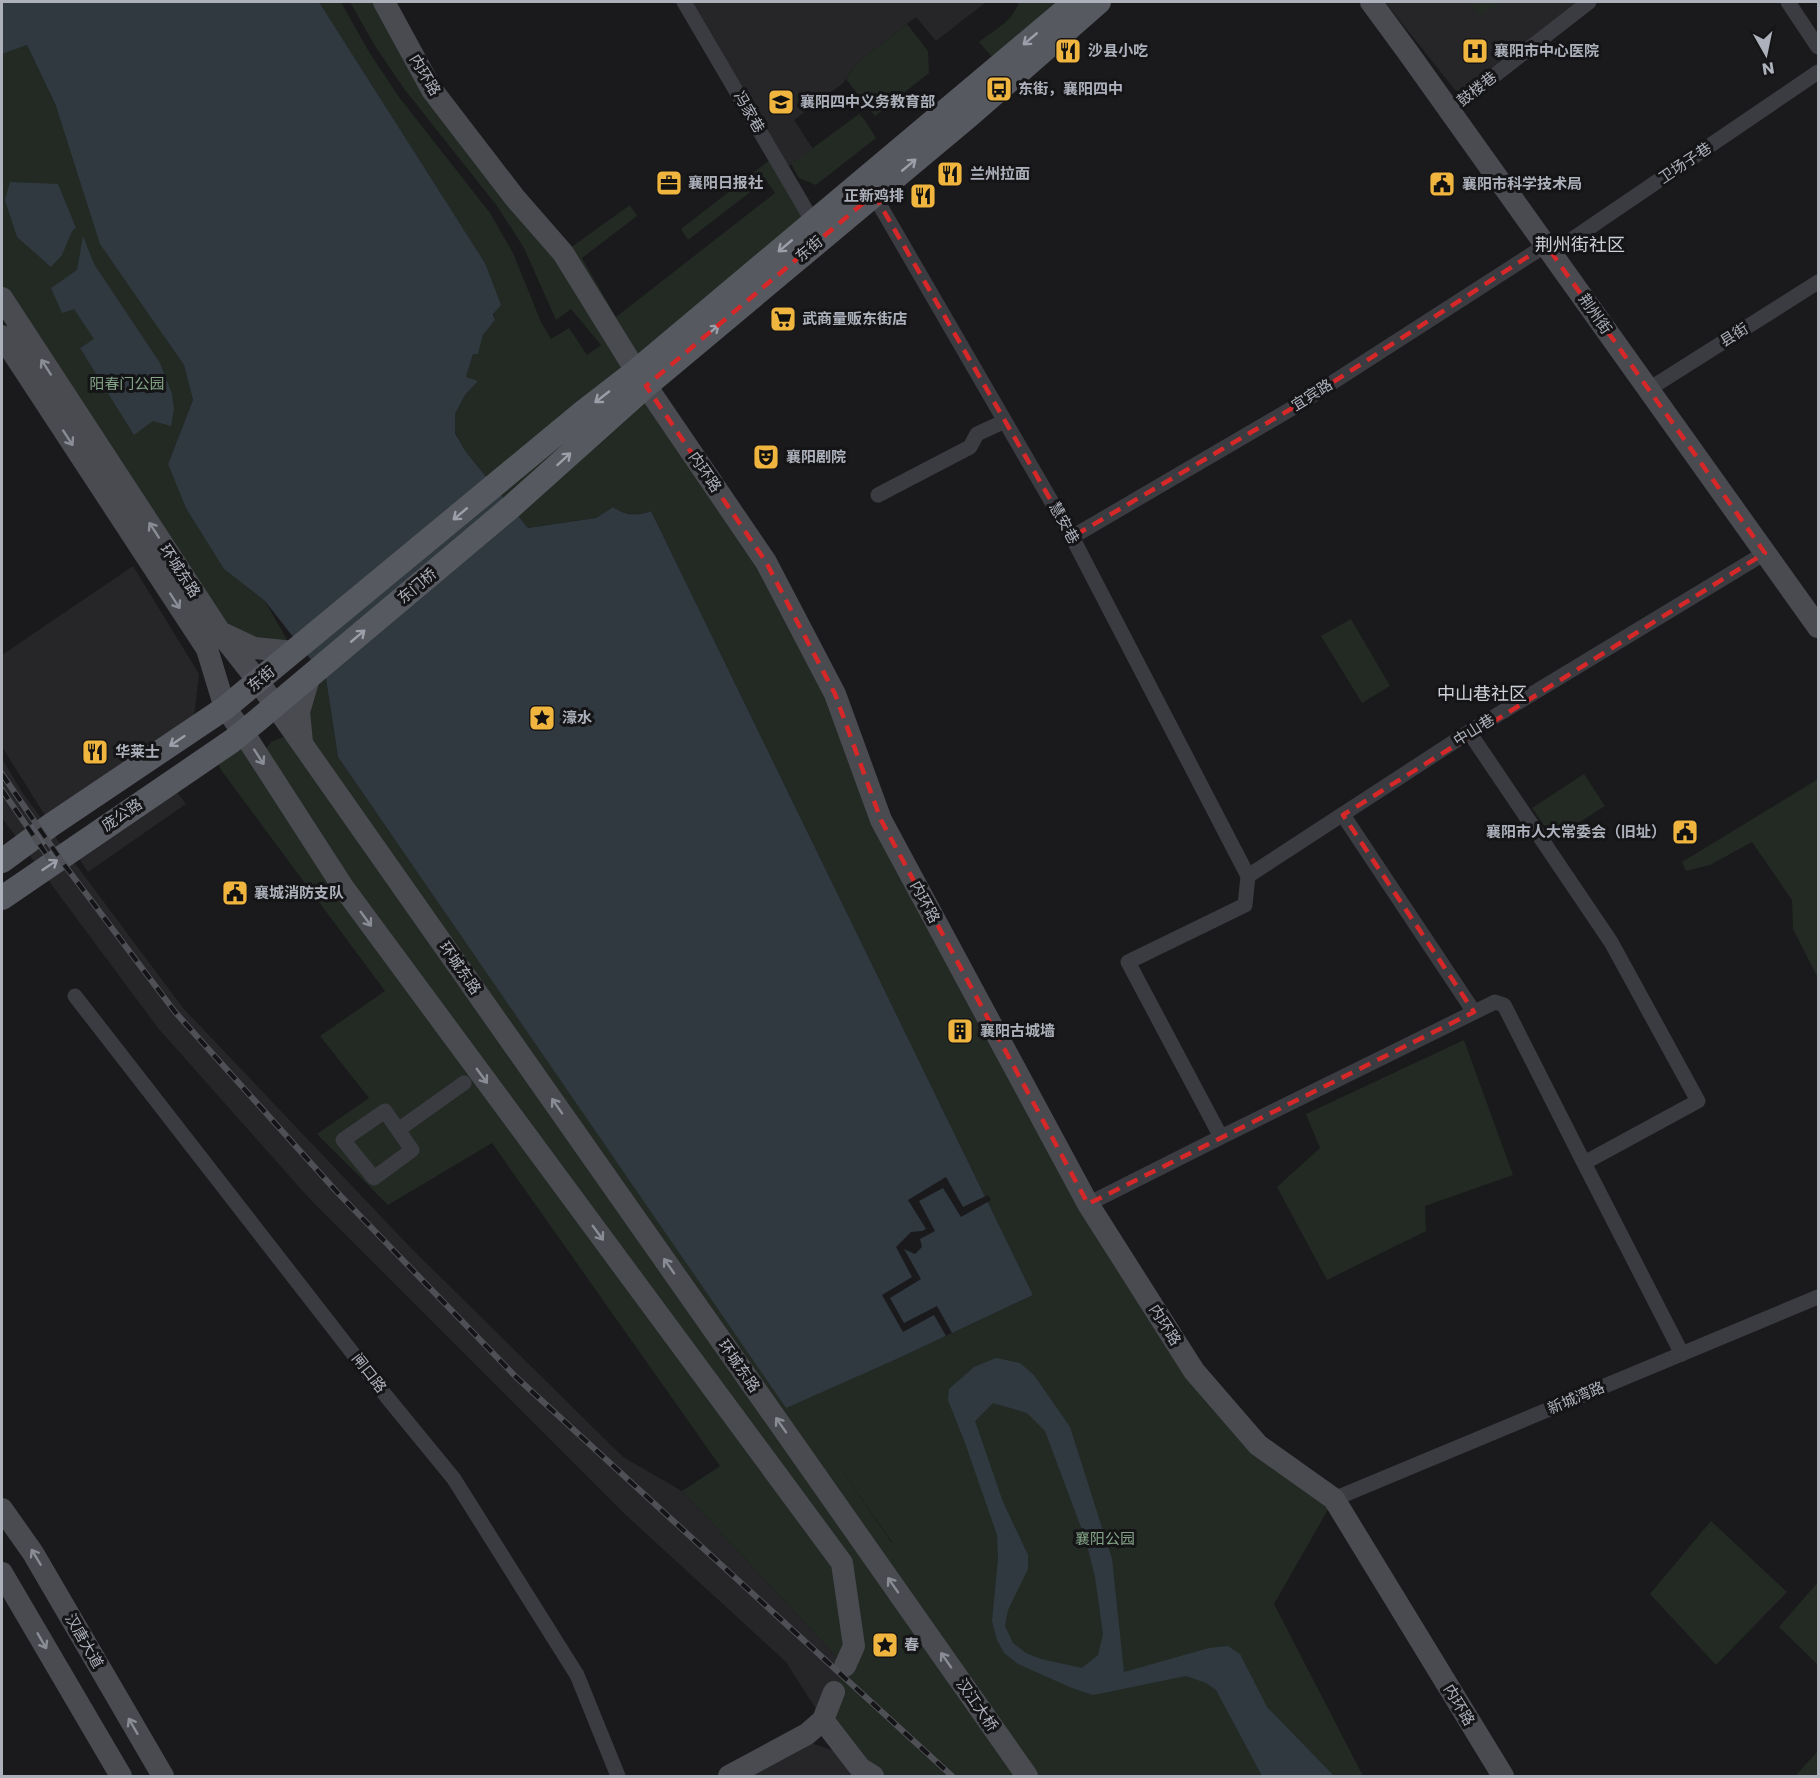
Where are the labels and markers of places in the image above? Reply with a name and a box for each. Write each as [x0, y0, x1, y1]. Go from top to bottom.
restaurant icon: 沙县小吃 [1053, 36, 1083, 66]
hospital icon: 襄阳市中心医院 [1460, 36, 1490, 66]
place label: 沙县小吃 [1088, 40, 1148, 61]
place label: 襄阳市中心医院 [1494, 40, 1599, 61]
bus stop icon: 东街，襄阳四中 [984, 74, 1014, 104]
place label: 东街，襄阳四中 [1018, 78, 1123, 99]
school or university icon: 襄阳四中义务教育部 [766, 87, 796, 117]
place label: 襄阳四中义务教育部 [800, 91, 935, 112]
restaurant icon: 兰州拉面 [935, 159, 965, 189]
place label: 兰州拉面 [970, 163, 1030, 184]
office icon: 襄阳日报社 [654, 168, 684, 198]
public building icon: 襄阳市科学技术局 [1427, 169, 1457, 199]
place label: 襄阳日报社 [688, 172, 763, 193]
place label: 襄阳市科学技术局 [1462, 173, 1582, 194]
restaurant icon: 正新鸡排 [908, 181, 938, 211]
place label: 正新鸡排 [844, 185, 904, 206]
supermarket icon: 武商量贩东街店 [768, 304, 798, 334]
place label: 武商量贩东街店 [802, 308, 907, 329]
theatre icon: 襄阳剧院 [751, 442, 781, 472]
place label: 襄阳剧院 [786, 446, 846, 467]
place icon: 濠水 [527, 703, 557, 733]
place label: 濠水 [562, 707, 592, 728]
restaurant icon: 华莱士 [80, 737, 110, 767]
place label: 华莱士 [115, 741, 160, 762]
public building icon: 襄阳市人大常委会（旧址） [1670, 817, 1700, 847]
place label: 襄阳市人大常委会（旧址） [1486, 821, 1666, 842]
public building icon: 襄城消防支队 [220, 878, 250, 908]
place label: 襄城消防支队 [254, 882, 344, 903]
building icon: 襄阳古城墙 [945, 1016, 975, 1046]
place label: 襄阳古城墙 [980, 1020, 1055, 1041]
place icon: 春 [870, 1630, 900, 1660]
place label: 春 [904, 1634, 919, 1655]

